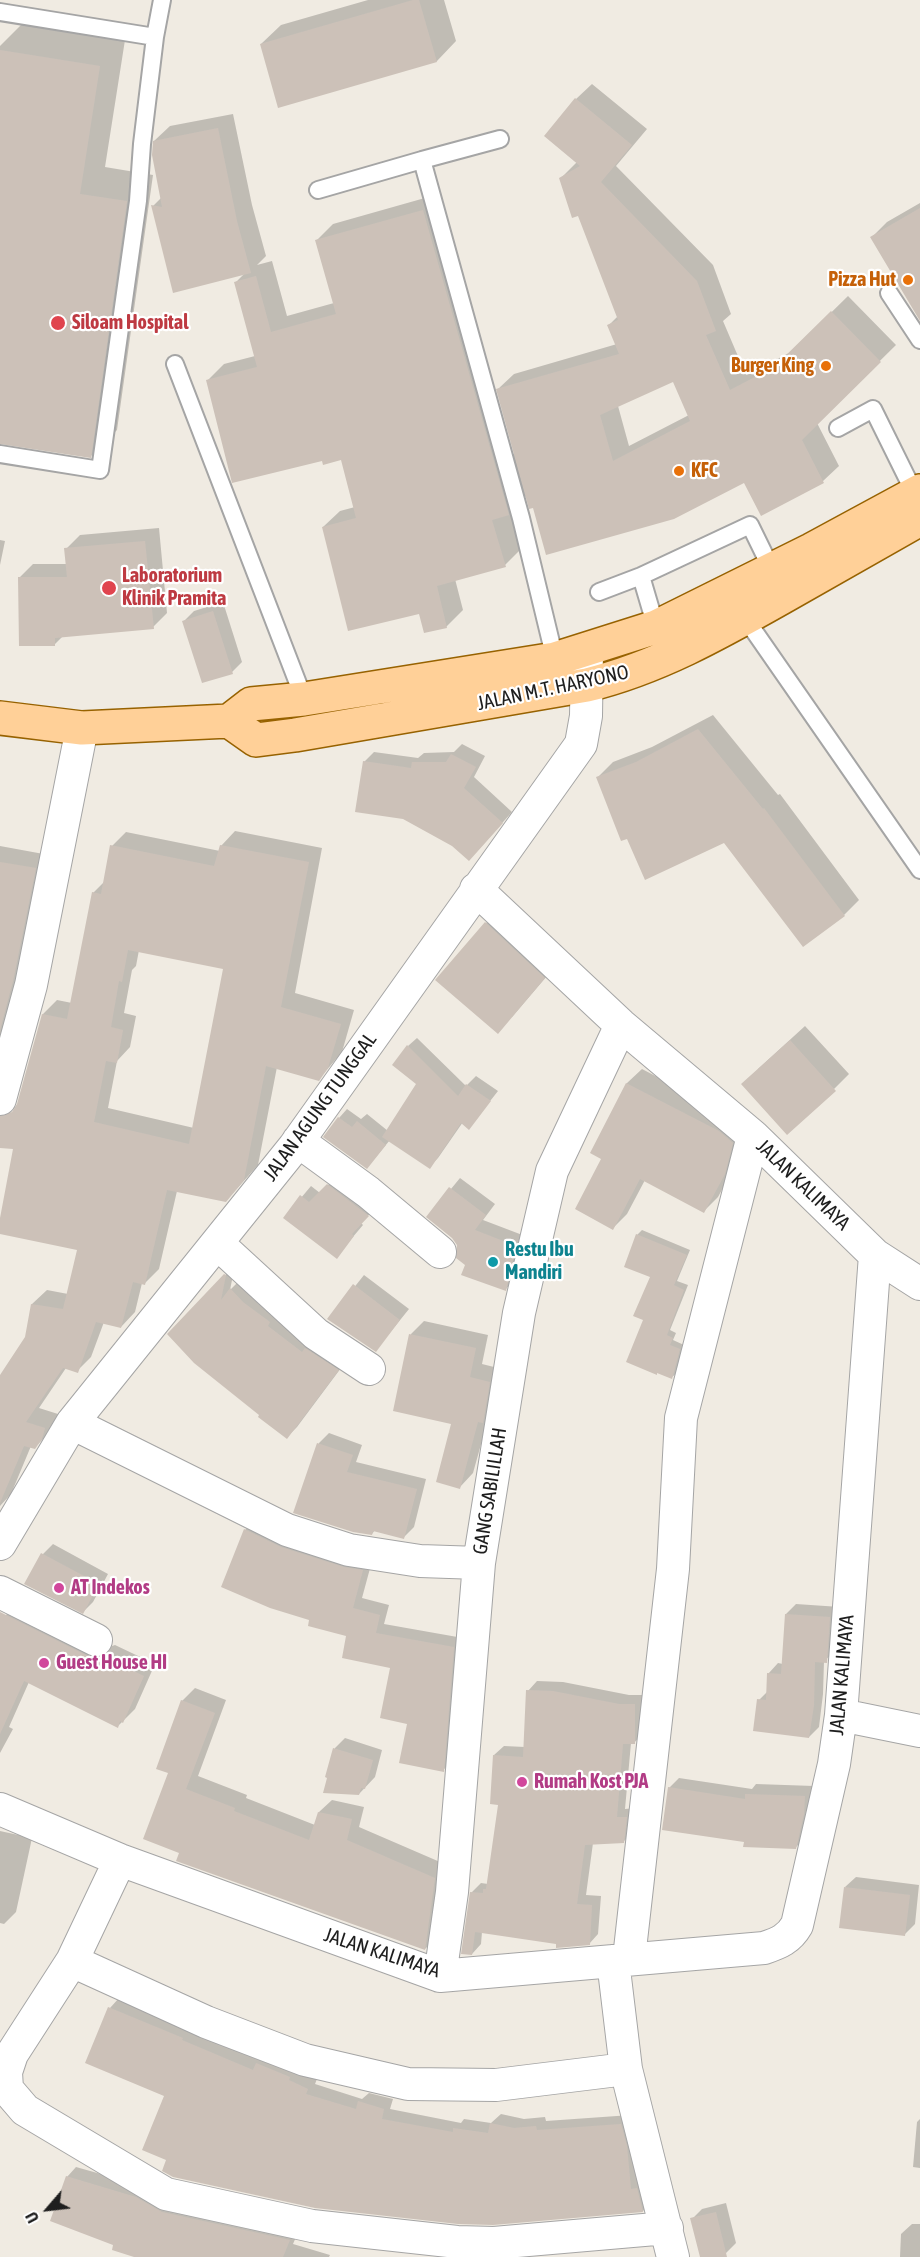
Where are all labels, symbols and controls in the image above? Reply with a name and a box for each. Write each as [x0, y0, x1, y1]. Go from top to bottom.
place label: Pizza Hut [828, 268, 896, 292]
marker: Pizza Hut [901, 273, 915, 287]
place label: Siloam Hospital [72, 311, 188, 335]
marker: Siloam Hospital [49, 314, 67, 332]
place label: Burger King [731, 354, 814, 378]
marker: Burger King [819, 359, 833, 373]
place label: KFC [691, 459, 718, 483]
marker: KFC [672, 464, 686, 478]
place label: Laboratorium Klinik Pramita [122, 564, 226, 611]
marker: Laboratorium Klinik Pramita [100, 579, 118, 597]
street label: JALAN M.T. HARYONO [475, 660, 631, 716]
street label: JALAN AGUNG TUNGGAL [258, 1028, 382, 1186]
street label: JALAN KALIMAYA [751, 1134, 855, 1236]
place label: Restu Ibu Mandiri [505, 1238, 574, 1285]
marker: Restu Ibu Mandiri [486, 1255, 500, 1269]
street label: GANG SABILILLAH [468, 1426, 512, 1556]
place label: AT Indekos [71, 1576, 150, 1600]
marker: AT Indekos [52, 1581, 66, 1595]
street label: JALAN KALIMAYA [825, 1614, 859, 1736]
place label: Guest House HI [56, 1651, 167, 1675]
marker: Guest House HI [37, 1656, 51, 1670]
place label: Rumah Kost PJA [534, 1770, 648, 1794]
marker: Rumah Kost PJA [515, 1775, 529, 1789]
street label: JALAN KALIMAYA [321, 1923, 443, 1983]
north arrow [18, 2179, 78, 2239]
text: U [22, 2209, 42, 2226]

